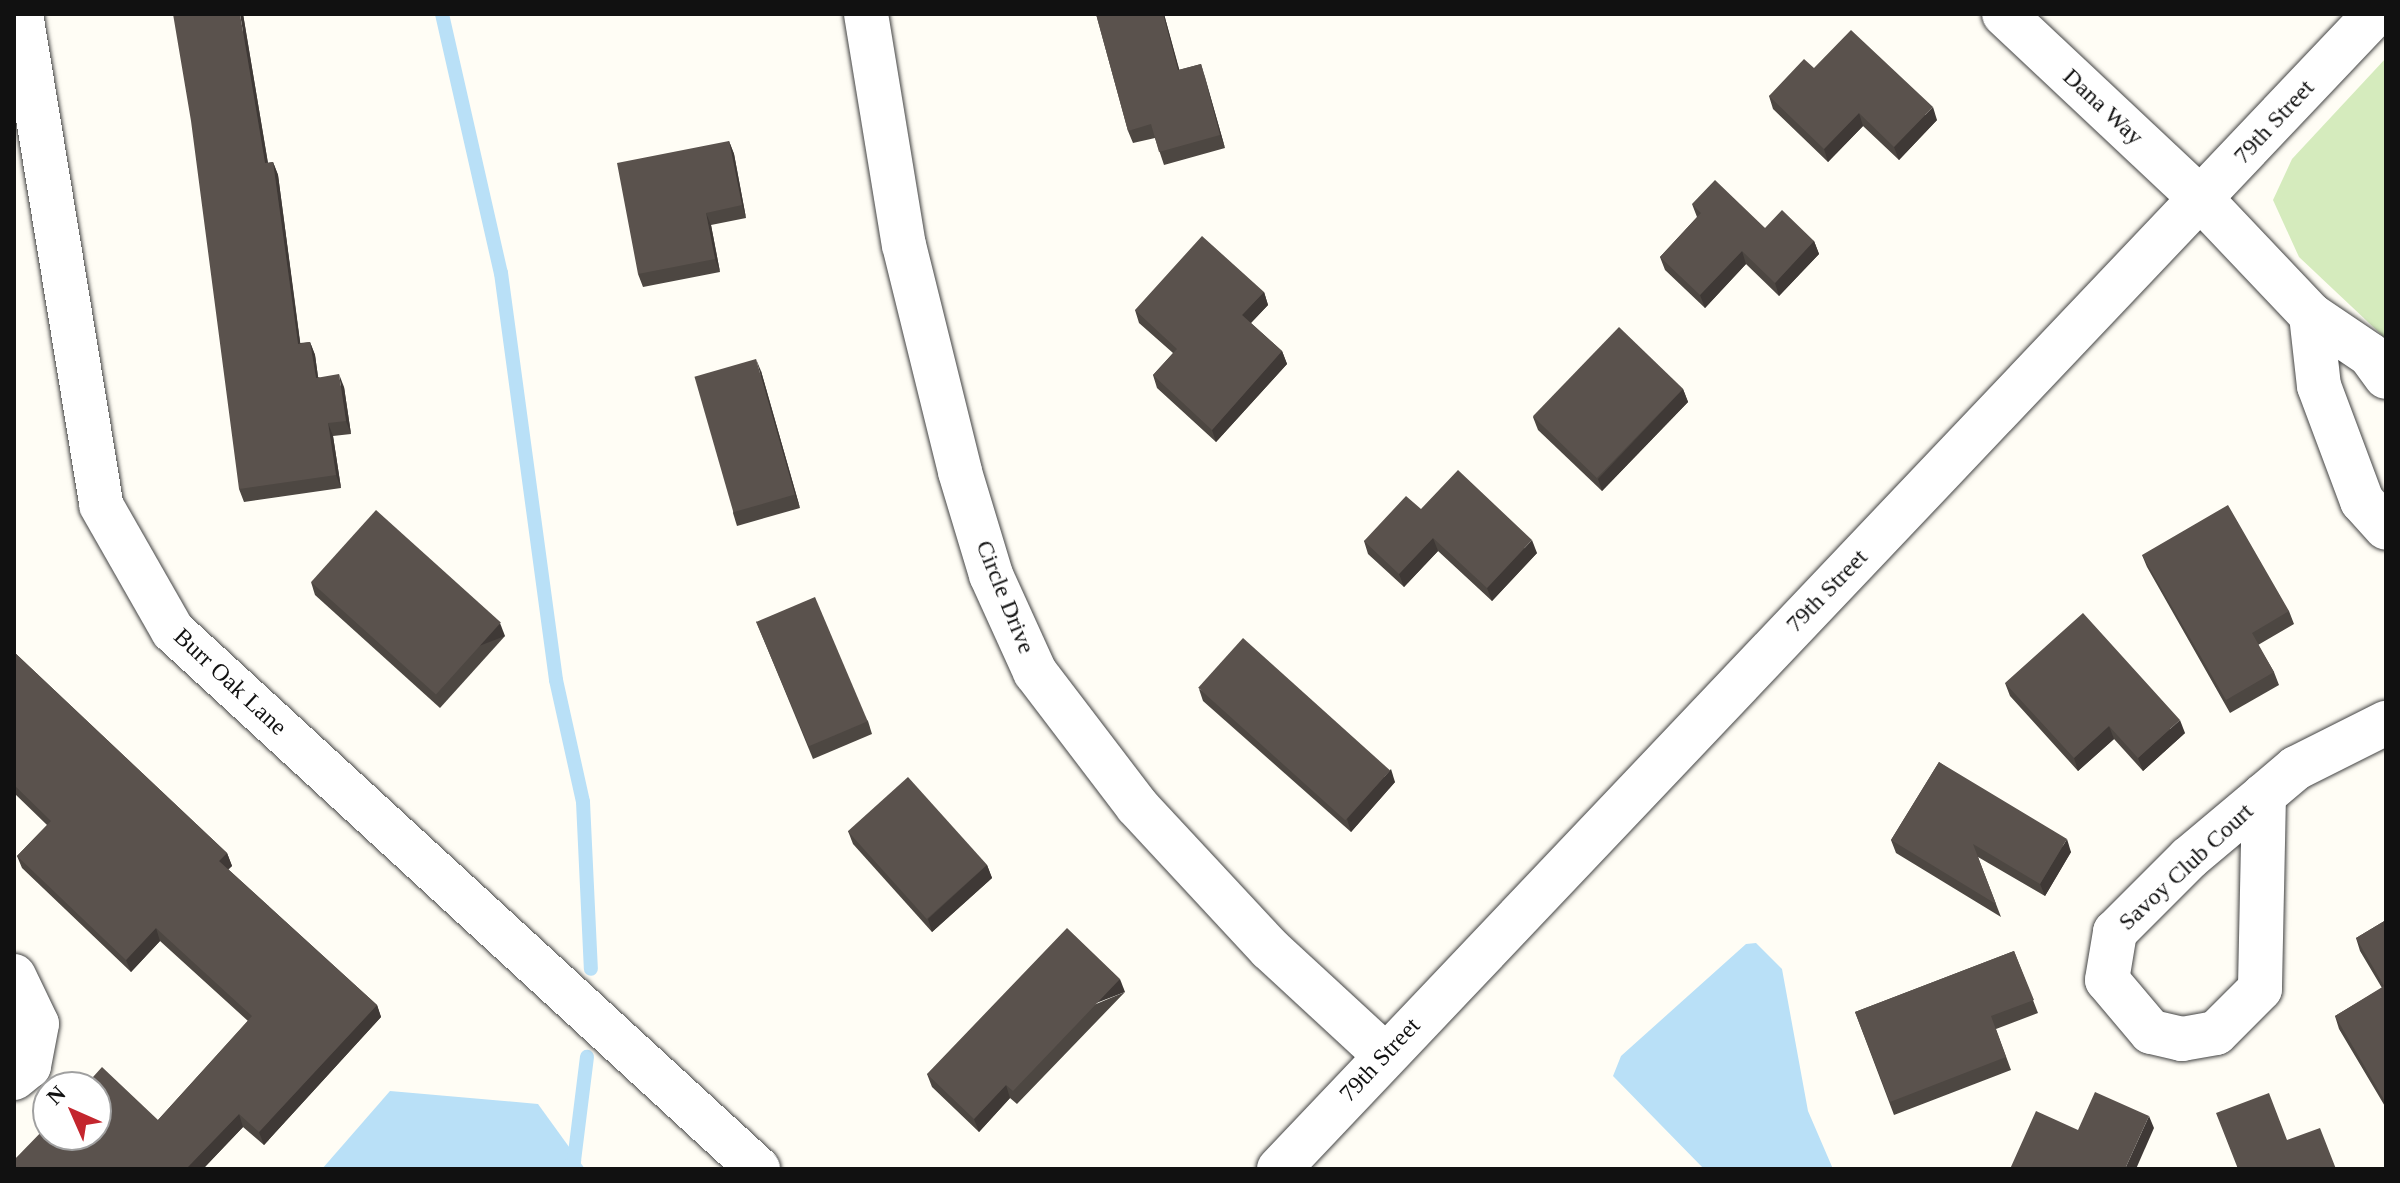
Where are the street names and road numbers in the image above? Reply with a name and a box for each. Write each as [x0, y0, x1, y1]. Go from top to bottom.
street label: Dana Way [2057, 62, 2149, 152]
street label: 79th Street [2228, 74, 2320, 170]
street label: Circle Drive [969, 536, 1041, 658]
street label: 79th Street [1780, 543, 1874, 639]
street label: Burr Oak Lane [168, 622, 292, 742]
street label: Savoy Club Court [2113, 797, 2259, 937]
street label: 79th Street [1334, 1012, 1426, 1108]

